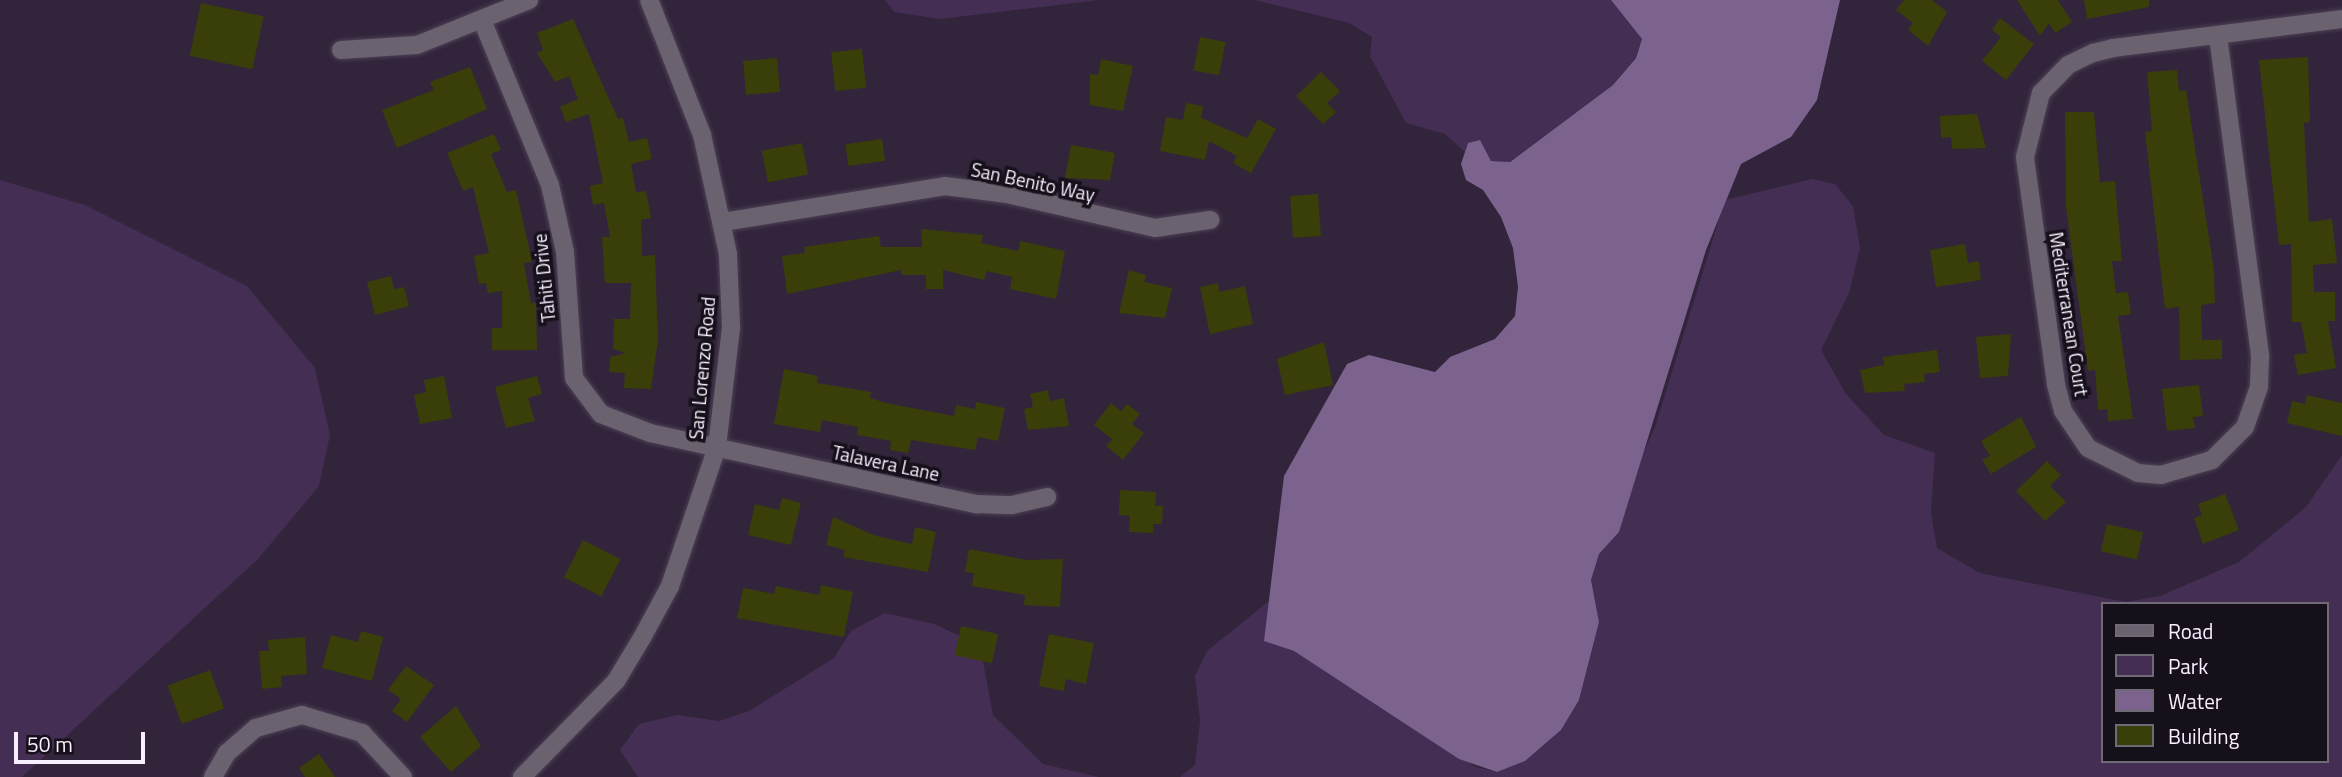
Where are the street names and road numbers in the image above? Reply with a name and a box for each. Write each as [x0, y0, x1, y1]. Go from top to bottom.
street label: San Benito Way [969, 158, 1097, 206]
street label: Mediterranean Court [2045, 230, 2093, 398]
street label: Tahiti Drive [528, 233, 560, 323]
street label: San Lorenzo Road [684, 296, 720, 440]
street label: Talavera Lane [830, 441, 942, 485]

